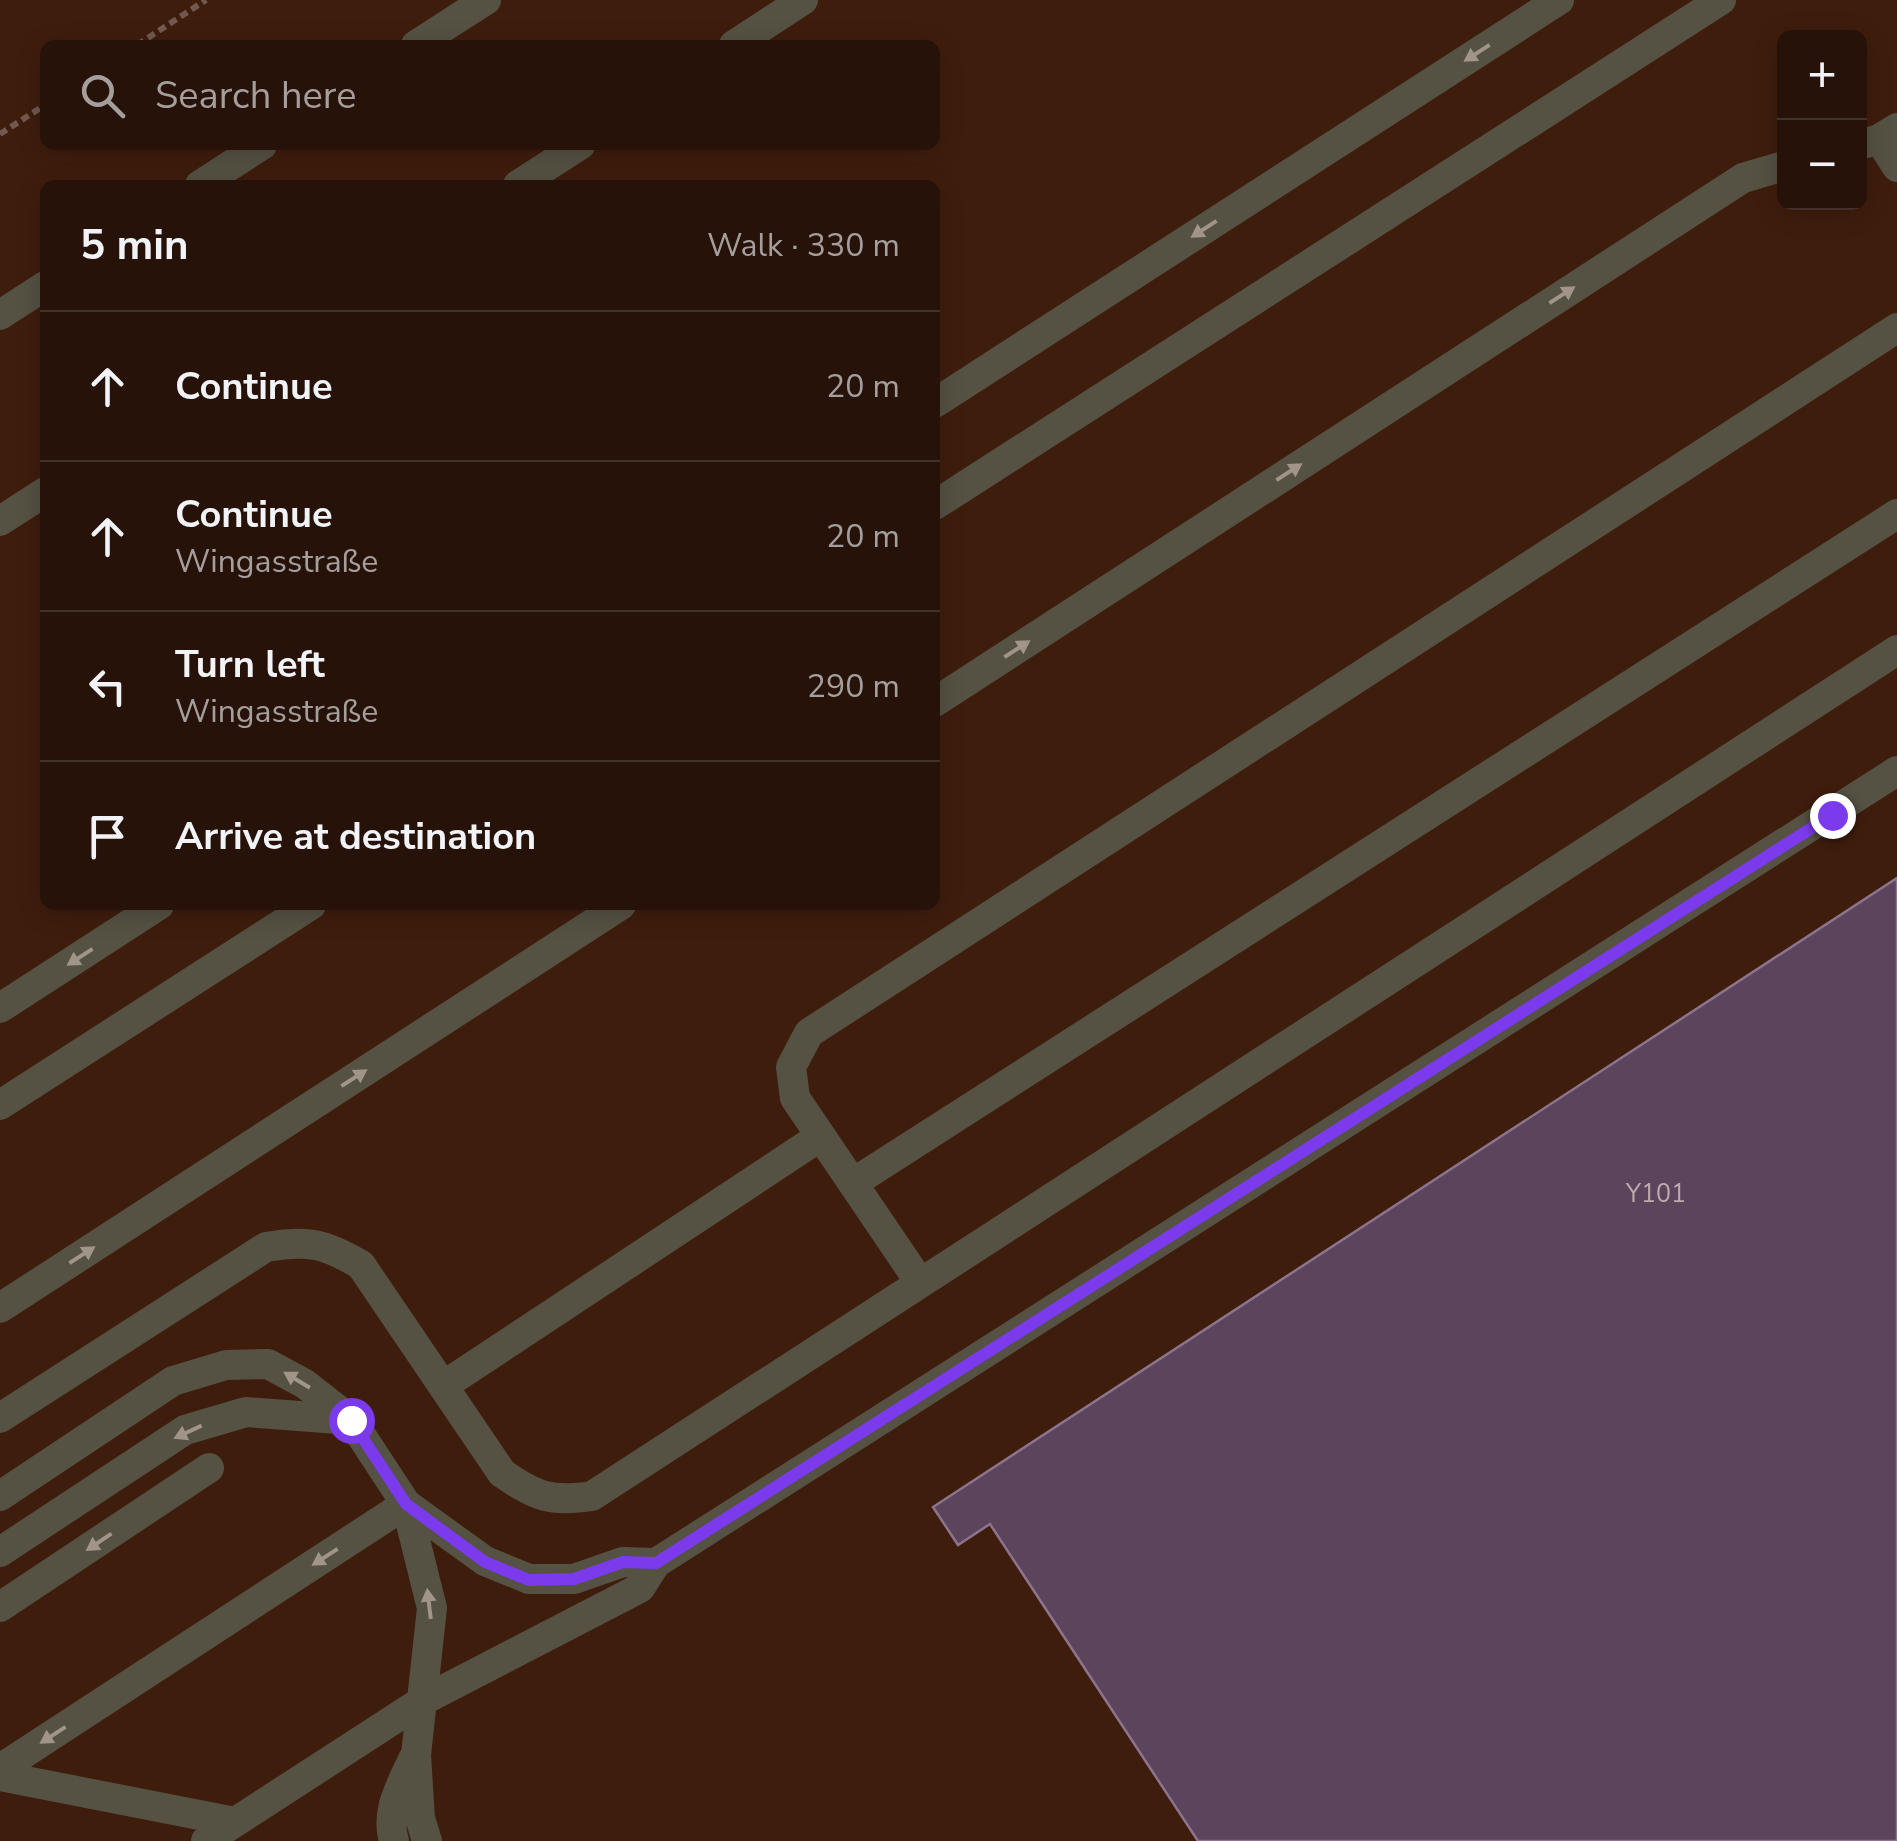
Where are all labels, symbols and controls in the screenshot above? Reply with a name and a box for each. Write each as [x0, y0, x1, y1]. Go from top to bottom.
map controls [1777, 30, 1867, 210]
button: + [1777, 30, 1867, 120]
search box [40, 40, 940, 150]
one-way arrow [1463, 43, 1491, 61]
icon: search [75, 68, 130, 123]
text: Search here [155, 70, 356, 121]
button: − [1777, 120, 1867, 210]
text: 5 min [80, 217, 189, 274]
one-way arrow [1190, 220, 1218, 238]
text: Walk · 330 m [707, 224, 900, 267]
one-way arrow [1548, 286, 1576, 304]
icon: ahead [80, 359, 135, 414]
text: Continue [175, 361, 333, 412]
text: 20 m [826, 365, 900, 408]
one-way arrow [1276, 463, 1303, 481]
text: Continue [175, 489, 333, 540]
icon: ahead [80, 509, 135, 564]
text: 20 m [826, 515, 900, 558]
text: Wingasstraße [175, 540, 378, 583]
text: Turn left [175, 639, 325, 690]
one-way arrow [1003, 640, 1030, 658]
icon: left [80, 659, 135, 714]
text: 290 m [807, 665, 900, 708]
text: Wingasstraße [175, 690, 378, 733]
route end [1810, 793, 1856, 839]
icon: arrive [80, 809, 135, 864]
text: Arrive at destination [175, 811, 536, 862]
one-way arrow [66, 947, 93, 965]
one-way arrow [341, 1070, 368, 1088]
house number: Y101 [1625, 1177, 1686, 1211]
one-way arrow [68, 1246, 95, 1264]
one-way arrow [283, 1372, 311, 1390]
route start [329, 1398, 375, 1444]
one-way arrow [173, 1424, 202, 1440]
one-way arrow [85, 1532, 112, 1550]
one-way arrow [311, 1548, 338, 1566]
one-way arrow [421, 1588, 437, 1620]
one-way arrow [39, 1726, 66, 1744]

